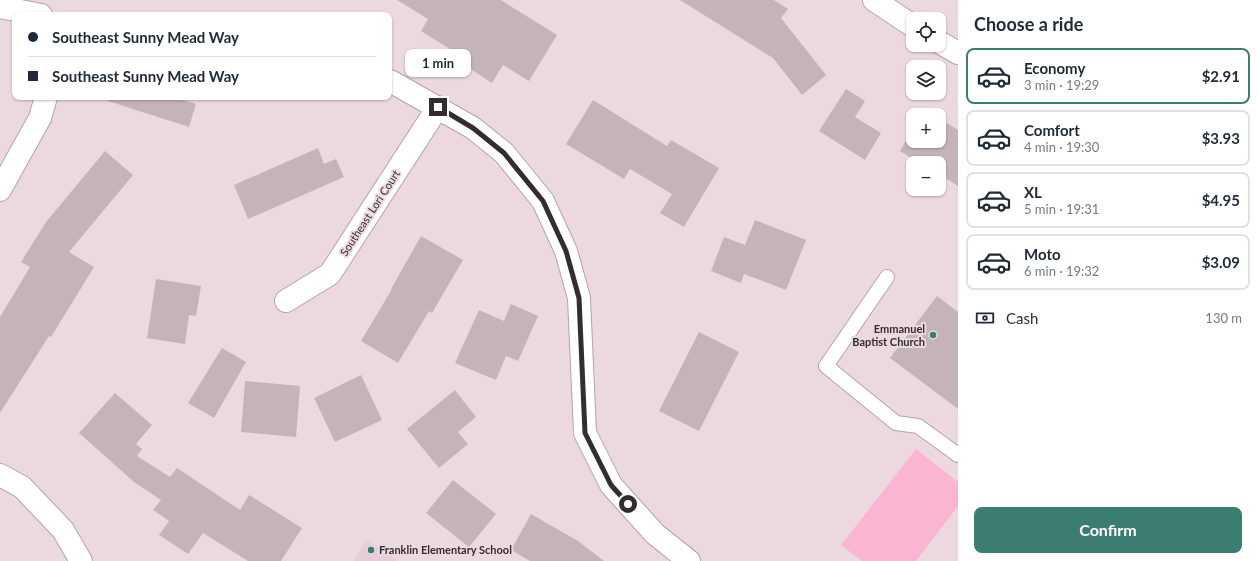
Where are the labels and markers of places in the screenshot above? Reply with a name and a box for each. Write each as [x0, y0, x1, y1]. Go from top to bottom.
place label: Emmanuel Baptist Church [852, 322, 925, 348]
marker: Emmanuel Baptist Church [928, 330, 938, 340]
place label: Franklin Elementary School [379, 543, 512, 556]
marker: Franklin Elementary School [366, 545, 376, 555]

